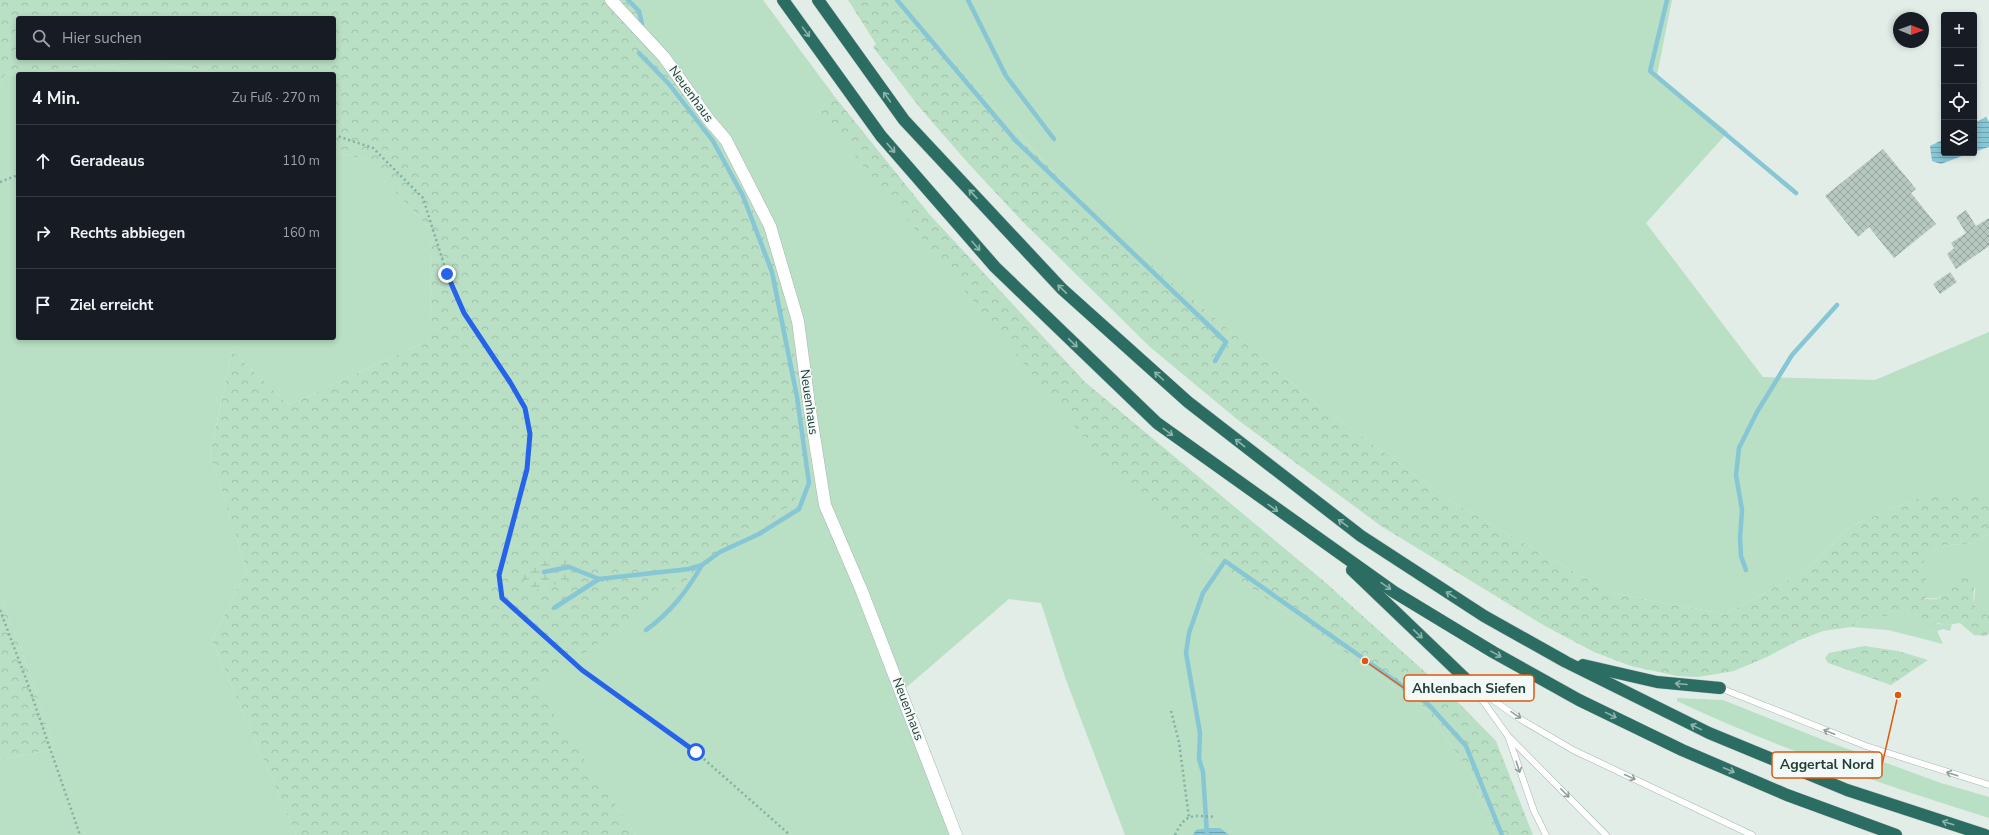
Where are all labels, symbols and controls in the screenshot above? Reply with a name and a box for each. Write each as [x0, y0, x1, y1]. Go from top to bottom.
north arrow [1893, 12, 1929, 48]
map controls [1941, 12, 1977, 156]
button: + [1941, 12, 1977, 48]
search box [16, 16, 336, 60]
one-way arrow [802, 26, 810, 37]
icon: search [30, 27, 52, 49]
text: Hier suchen [62, 28, 142, 48]
button: − [1941, 48, 1977, 84]
street label: Neuenhaus [664, 62, 718, 126]
button: locate [1941, 84, 1977, 120]
text: 4 Min. [32, 87, 80, 110]
text: Zu Fuß · 270 m [232, 89, 320, 107]
one-way arrow [883, 91, 891, 102]
button: layers [1941, 120, 1977, 156]
one-way arrow [886, 142, 895, 152]
icon: ahead [32, 150, 54, 172]
text: Geradeaus [70, 151, 145, 171]
text: 110 m [282, 152, 320, 170]
one-way arrow [968, 189, 978, 199]
icon: right [32, 222, 54, 244]
text: Rechts abbiegen [70, 223, 185, 243]
text: 160 m [282, 224, 320, 242]
one-way arrow [972, 240, 981, 251]
route end [438, 265, 456, 283]
one-way arrow [1057, 284, 1067, 293]
icon: arrive [32, 294, 54, 316]
text: Ziel erreicht [70, 295, 153, 315]
one-way arrow [1068, 338, 1078, 348]
street label: Neuenhaus [795, 368, 823, 436]
one-way arrow [1153, 371, 1164, 380]
one-way arrow [1162, 427, 1173, 436]
one-way arrow [1235, 439, 1246, 447]
one-way arrow [1268, 503, 1279, 512]
one-way arrow [1338, 519, 1349, 527]
one-way arrow [1380, 582, 1391, 590]
one-way arrow [1446, 591, 1457, 599]
one-way arrow [1413, 629, 1423, 639]
one-way arrow [1490, 650, 1502, 658]
street label: Neuenhaus [888, 675, 928, 743]
callout: Ahlenbach Siefen [1404, 675, 1534, 701]
text: Ahlenbach Siefen [1412, 679, 1526, 698]
one-way arrow [1675, 681, 1688, 688]
one-way arrow [1510, 711, 1521, 719]
one-way arrow [1605, 712, 1617, 719]
one-way arrow [1690, 723, 1702, 730]
one-way arrow [1823, 727, 1835, 735]
route start [687, 743, 705, 761]
callout: Aggertal Nord [1772, 752, 1882, 778]
text: Aggertal Nord [1780, 755, 1874, 774]
one-way arrow [1515, 761, 1522, 774]
one-way arrow [1722, 767, 1734, 774]
one-way arrow [1946, 770, 1958, 778]
one-way arrow [1624, 774, 1636, 781]
one-way arrow [1560, 788, 1570, 798]
one-way arrow [1941, 819, 1954, 826]

